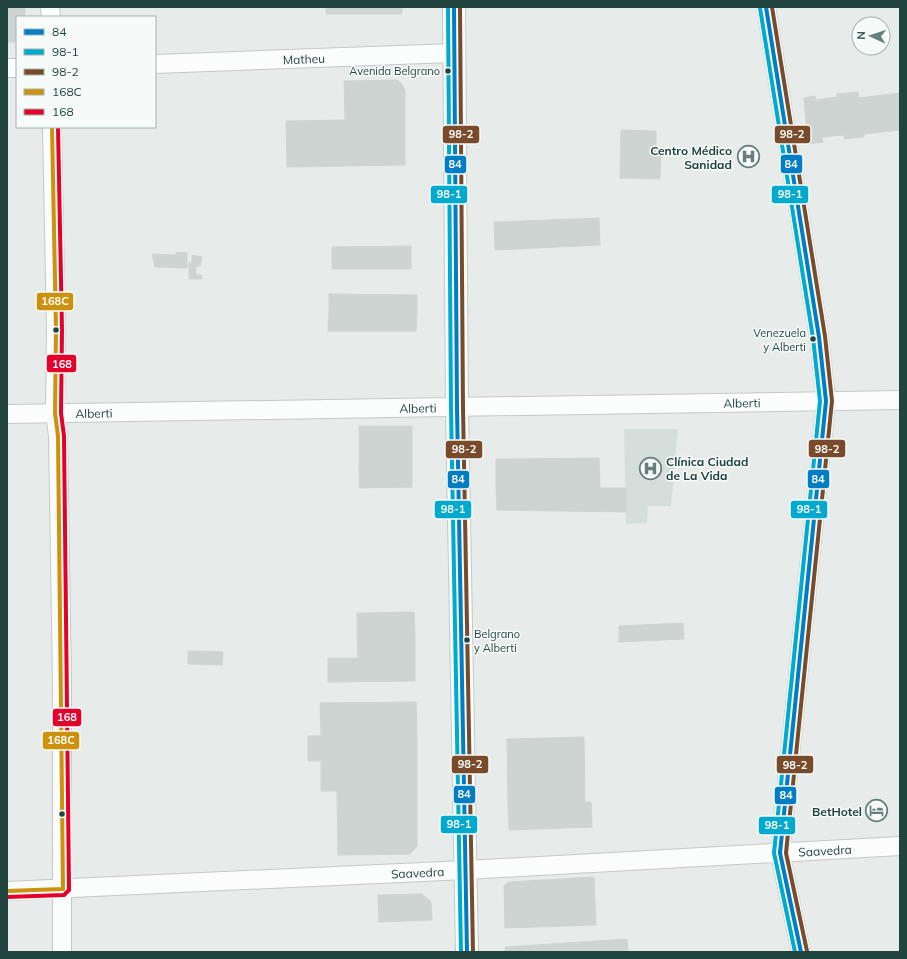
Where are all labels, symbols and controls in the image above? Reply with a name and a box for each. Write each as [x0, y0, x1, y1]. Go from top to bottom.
legend [16, 16, 156, 128]
north arrow [851, 16, 891, 56]
text: 84 [52, 24, 66, 39]
text: N [854, 31, 868, 40]
text: 98-1 [52, 44, 79, 59]
street label: Matheu [283, 50, 325, 67]
text: 98-2 [52, 64, 79, 79]
place label: Avenida Belgrano [349, 64, 440, 78]
marker: Avenida Belgrano [443, 66, 453, 76]
text: 168C [52, 84, 82, 99]
text: 168 [52, 104, 74, 119]
line badge: 98-2 [442, 125, 480, 144]
line badge: 98-2 [774, 125, 811, 144]
text: 98-2 [449, 127, 474, 141]
text: 98-2 [780, 127, 805, 141]
place label: Centro Médico Sanidad [650, 143, 732, 172]
hospital icon: Centro Médico Sanidad [735, 144, 761, 170]
line badge: 84 [780, 154, 803, 174]
line badge: 84 [444, 155, 467, 174]
text: 84 [448, 157, 462, 171]
text: 84 [784, 157, 798, 171]
line badge: 98-1 [430, 185, 468, 204]
line badge: 98-1 [771, 185, 809, 204]
text: 98-1 [437, 187, 462, 201]
text: 98-1 [778, 187, 803, 201]
line badge: 168C [36, 292, 74, 311]
text: 168C [41, 294, 69, 308]
unlabelled marker [51, 325, 61, 335]
place label: Venezuela y Alberti [753, 326, 806, 354]
marker: Venezuela y Alberti [808, 334, 818, 344]
line badge: 168 [46, 354, 77, 373]
text: 168 [52, 357, 72, 371]
street label: Alberti [723, 395, 761, 410]
street label: Alberti [399, 400, 437, 415]
street label: Alberti [75, 405, 113, 420]
line badge: 98-2 [808, 439, 846, 458]
line badge: 98-2 [445, 440, 483, 459]
text: 98-2 [452, 442, 477, 456]
text: 98-2 [815, 442, 840, 456]
place label: Clínica Ciudad de La Vida [666, 454, 748, 483]
hospital icon: Clínica Ciudad de La Vida [637, 455, 663, 481]
line badge: 84 [807, 469, 830, 489]
line badge: 84 [447, 470, 470, 489]
text: 84 [451, 472, 465, 486]
text: 84 [811, 472, 825, 486]
line badge: 98-1 [434, 500, 472, 519]
line badge: 98-1 [790, 500, 828, 519]
text: 98-1 [441, 502, 466, 516]
text: 98-1 [797, 502, 822, 516]
place label: Belgrano y Alberti [474, 627, 520, 655]
marker: Belgrano y Alberti [462, 635, 472, 645]
line badge: 168 [52, 708, 82, 727]
text: 168 [57, 710, 77, 724]
line badge: 168C [42, 731, 80, 750]
text: 168C [47, 733, 75, 747]
line badge: 98-2 [451, 755, 489, 774]
line badge: 98-2 [776, 755, 814, 774]
text: 98-2 [458, 757, 483, 771]
text: 98-2 [783, 758, 808, 772]
line badge: 84 [453, 785, 476, 804]
line badge: 84 [774, 786, 797, 805]
text: 84 [457, 787, 471, 801]
text: 84 [779, 788, 793, 802]
hotel icon: BetHotel [864, 798, 890, 824]
place label: BetHotel [812, 804, 862, 819]
unlabelled marker [57, 809, 67, 819]
line badge: 98-1 [440, 815, 478, 834]
line badge: 98-1 [758, 816, 796, 835]
text: 98-1 [447, 817, 472, 831]
text: 98-1 [765, 818, 790, 832]
street label: Saavedra [798, 841, 852, 859]
street label: Saavedra [391, 864, 445, 881]

